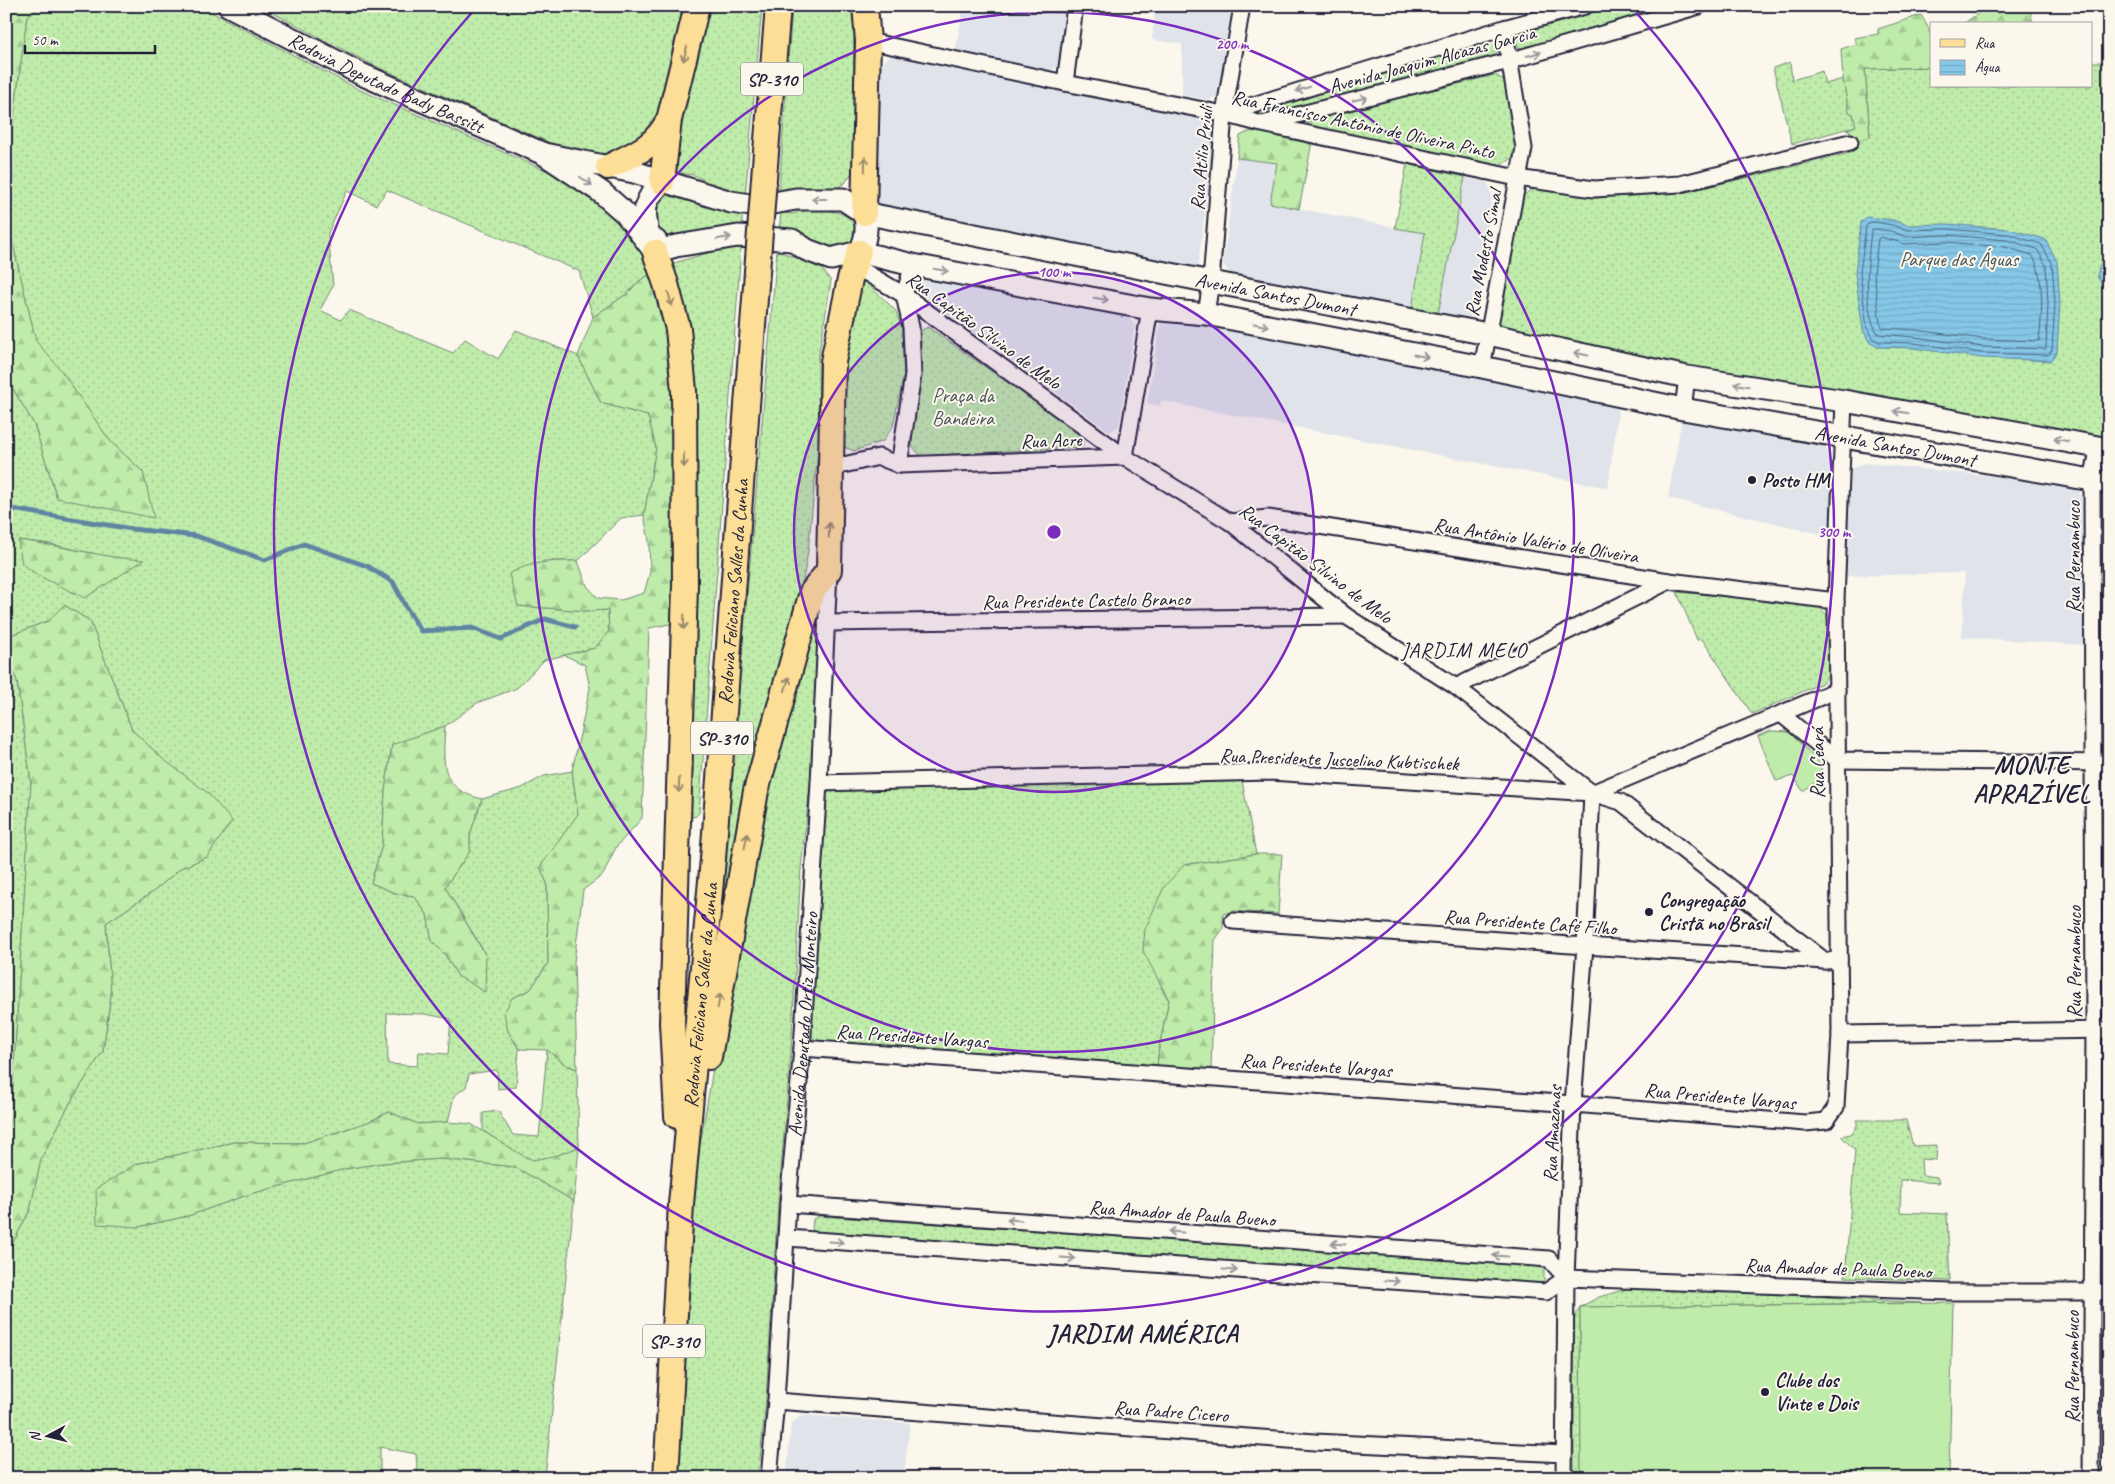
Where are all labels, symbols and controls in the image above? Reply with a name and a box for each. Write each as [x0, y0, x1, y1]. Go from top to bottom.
street label: Avenida Joaquim Alcazas Garcia [1326, 19, 1540, 99]
scale bar [25, 22, 155, 54]
legend [1930, 22, 2092, 88]
street label: Rodovia Deputado Bady Bassitt [284, 27, 490, 140]
text: 50 m [32, 31, 59, 50]
text: Rua [1975, 34, 1995, 53]
text: 200 m [1216, 35, 1250, 54]
one-way arrow [680, 45, 689, 61]
one-way arrow [1526, 48, 1542, 58]
text: Água [1975, 58, 2000, 77]
road number: SP-310 [741, 62, 803, 96]
street label: Rua Francisco Antônio de Oliveira Pinto [1229, 84, 1497, 165]
one-way arrow [1295, 84, 1311, 94]
one-way arrow [1352, 94, 1368, 103]
street label: Rua Atilio Priuli [1184, 103, 1219, 211]
one-way arrow [860, 156, 870, 172]
one-way arrow [578, 176, 592, 186]
street label: Rua Modesto Simal [1459, 184, 1509, 318]
one-way arrow [811, 194, 828, 204]
one-way arrow [715, 233, 731, 243]
park label: Parque das Águas [1900, 247, 2020, 272]
text: 100 m [1038, 263, 1072, 282]
street label: Rua Capitão Silvino de Melo [901, 266, 1067, 396]
one-way arrow [933, 266, 949, 275]
street label: Avenida Santos Dumont [1193, 267, 1361, 323]
one-way arrow [666, 290, 675, 306]
one-way arrow [1092, 295, 1108, 305]
one-way arrow [1253, 320, 1269, 330]
one-way arrow [1574, 349, 1590, 358]
one-way arrow [1412, 351, 1428, 361]
one-way arrow [1733, 380, 1749, 390]
park label: Praça da Bandeira [932, 383, 996, 431]
one-way arrow [1893, 406, 1909, 416]
street label: Avenida Santos Dumont [1813, 420, 1981, 473]
street label: Rua Acre [1020, 427, 1084, 454]
one-way arrow [2053, 435, 2069, 445]
one-way arrow [679, 452, 689, 468]
place label: Posto HM [1762, 468, 1831, 493]
marker: Posto HM [1746, 474, 1758, 486]
street label: Rodovia Feliciano Salles da Cunha [713, 476, 755, 705]
street label: Rua Capitão Silvino de Melo [1234, 498, 1398, 630]
street label: Rua Pernambuco [2061, 500, 2086, 613]
street label: Rua Antônio Valério de Oliveira [1432, 512, 1641, 569]
one-way arrow [824, 522, 834, 538]
centre of rings [1045, 523, 1063, 541]
text: 300 m [1818, 523, 1852, 542]
street label: Rua Presidente Castelo Branco [982, 586, 1192, 615]
one-way arrow [679, 614, 689, 630]
district label: JARDIM MELO [1400, 637, 1528, 663]
one-way arrow [783, 676, 792, 692]
road number: SP-310 [691, 721, 753, 754]
street label: Rua Ceará [1805, 725, 1830, 799]
street label: Rua Presidente Juscelino Kubtischek [1219, 743, 1461, 776]
district label: MONTE APRAZÍVEL [1973, 749, 2091, 810]
one-way arrow [675, 776, 684, 792]
one-way arrow [742, 833, 751, 849]
street label: Rodovia Feliciano Salles da Cunha [678, 880, 724, 1109]
place label: Congregação Cristã no Brasil [1659, 888, 1773, 936]
street label: Rua Presidente Café Filho [1443, 904, 1619, 941]
street label: Rua Pernambuco [2062, 905, 2087, 1018]
marker: Congregação Cristã no Brasil [1643, 906, 1655, 918]
street label: Avenida Deputado Ortiz Monteiro [782, 910, 824, 1138]
one-way arrow [715, 993, 724, 1009]
street label: Rua Presidente Vargas [835, 1019, 991, 1054]
street label: Rua Presidente Vargas [1239, 1048, 1395, 1083]
street label: Rua Presidente Vargas [1643, 1077, 1799, 1116]
street label: Rua Amazonas [1537, 1083, 1568, 1183]
street label: Rua Amador de Paula Bueno [1088, 1195, 1278, 1233]
one-way arrow [1006, 1216, 1022, 1225]
one-way arrow [1169, 1228, 1185, 1237]
one-way arrow [828, 1237, 844, 1246]
one-way arrow [1331, 1239, 1347, 1249]
one-way arrow [1493, 1251, 1509, 1261]
street label: Rua Amador de Paula Bueno [1744, 1253, 1934, 1284]
one-way arrow [1060, 1254, 1076, 1263]
one-way arrow [1222, 1265, 1238, 1275]
one-way arrow [1384, 1277, 1400, 1286]
street label: Rua Pernambuco [2060, 1310, 2085, 1423]
district label: JARDIM AMÉRICA [1046, 1318, 1240, 1350]
road number: SP-310 [643, 1324, 705, 1358]
place label: Clube dos Vinte e Dois [1775, 1368, 1860, 1416]
marker: Clube dos Vinte e Dois [1759, 1386, 1771, 1398]
street label: Rua Padre Cicero [1113, 1395, 1230, 1428]
north arrow [22, 1412, 72, 1462]
text: N [26, 1430, 45, 1443]

